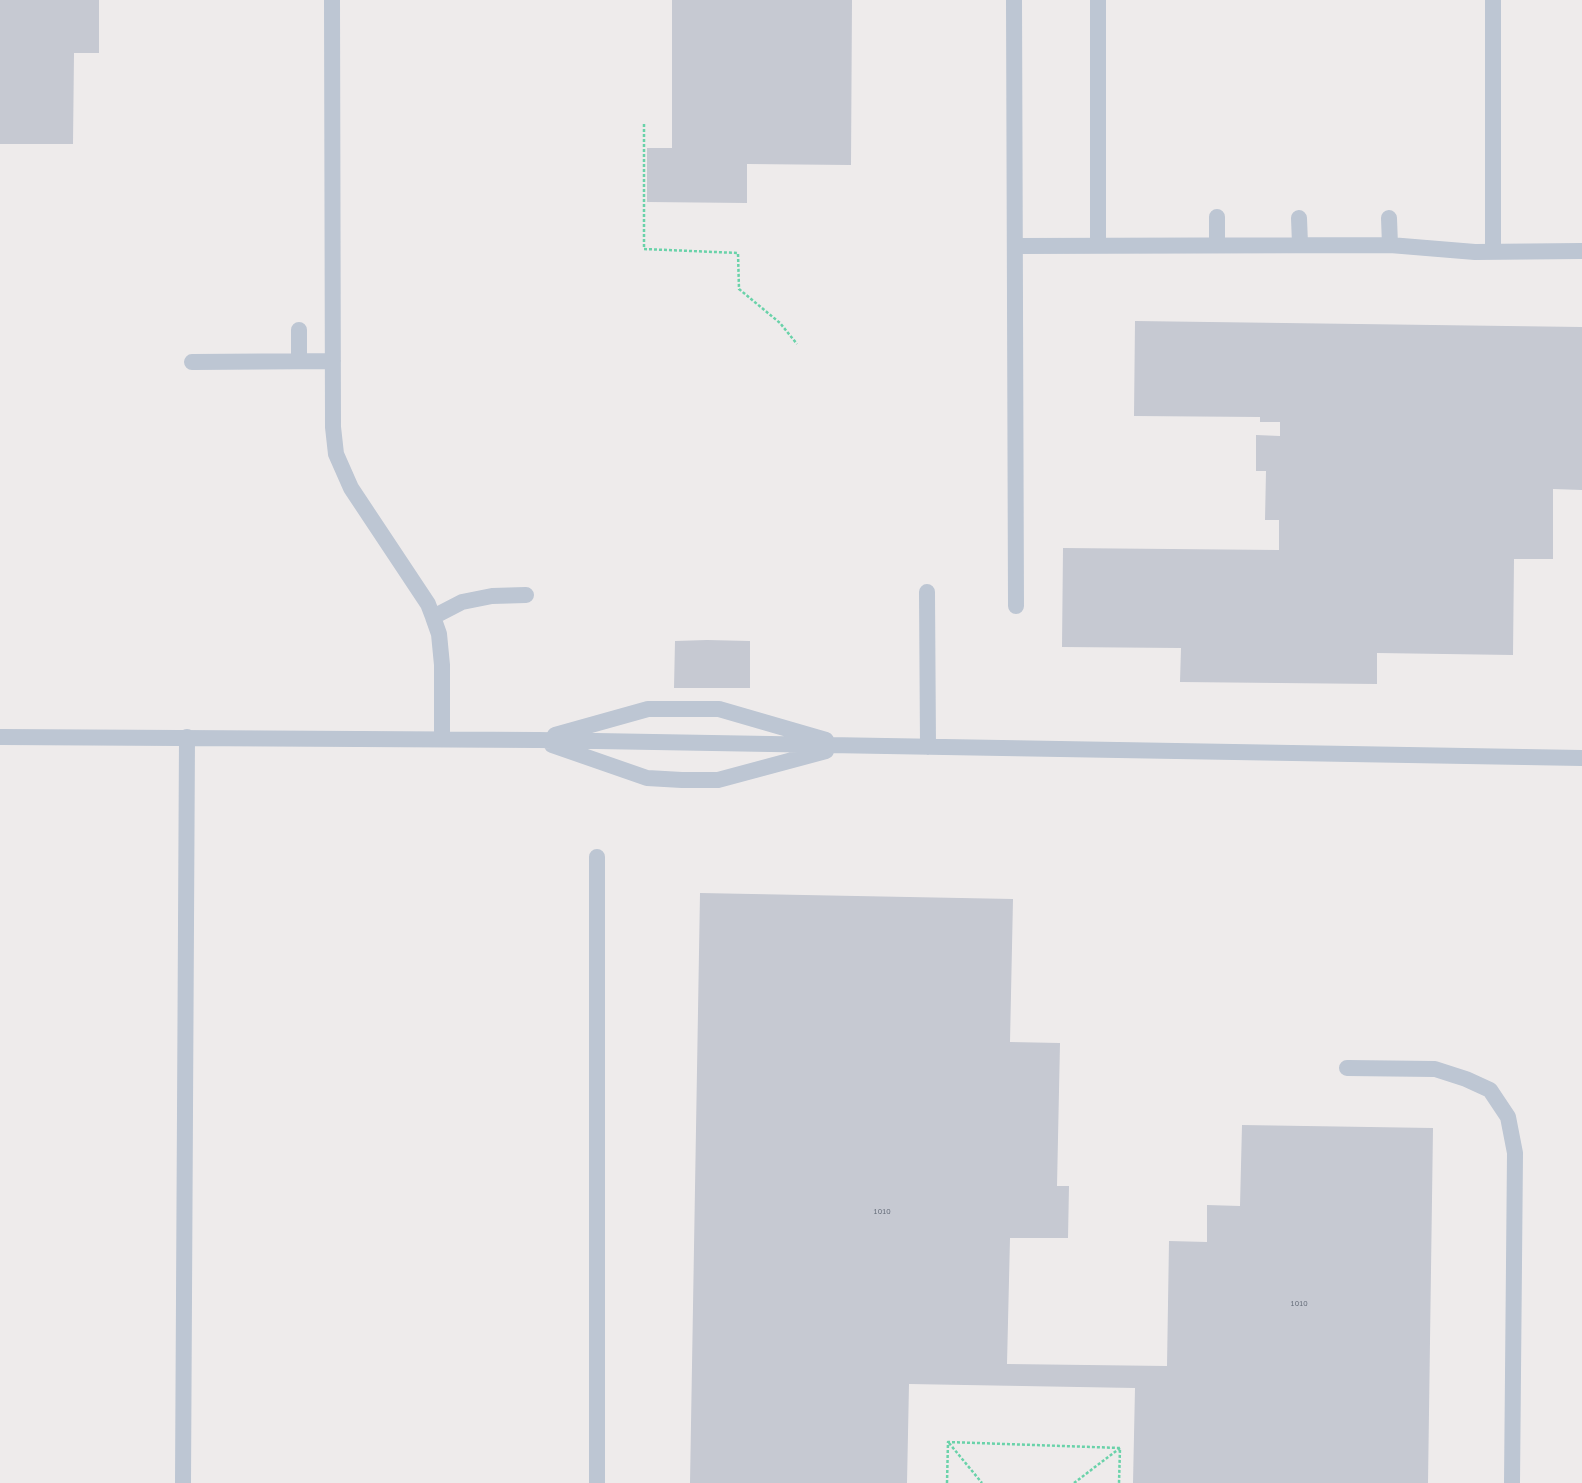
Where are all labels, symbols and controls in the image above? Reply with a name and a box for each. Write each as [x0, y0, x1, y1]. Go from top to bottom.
house number: 1010 [873, 1207, 891, 1217]
house number: 1010 [1290, 1299, 1308, 1309]

